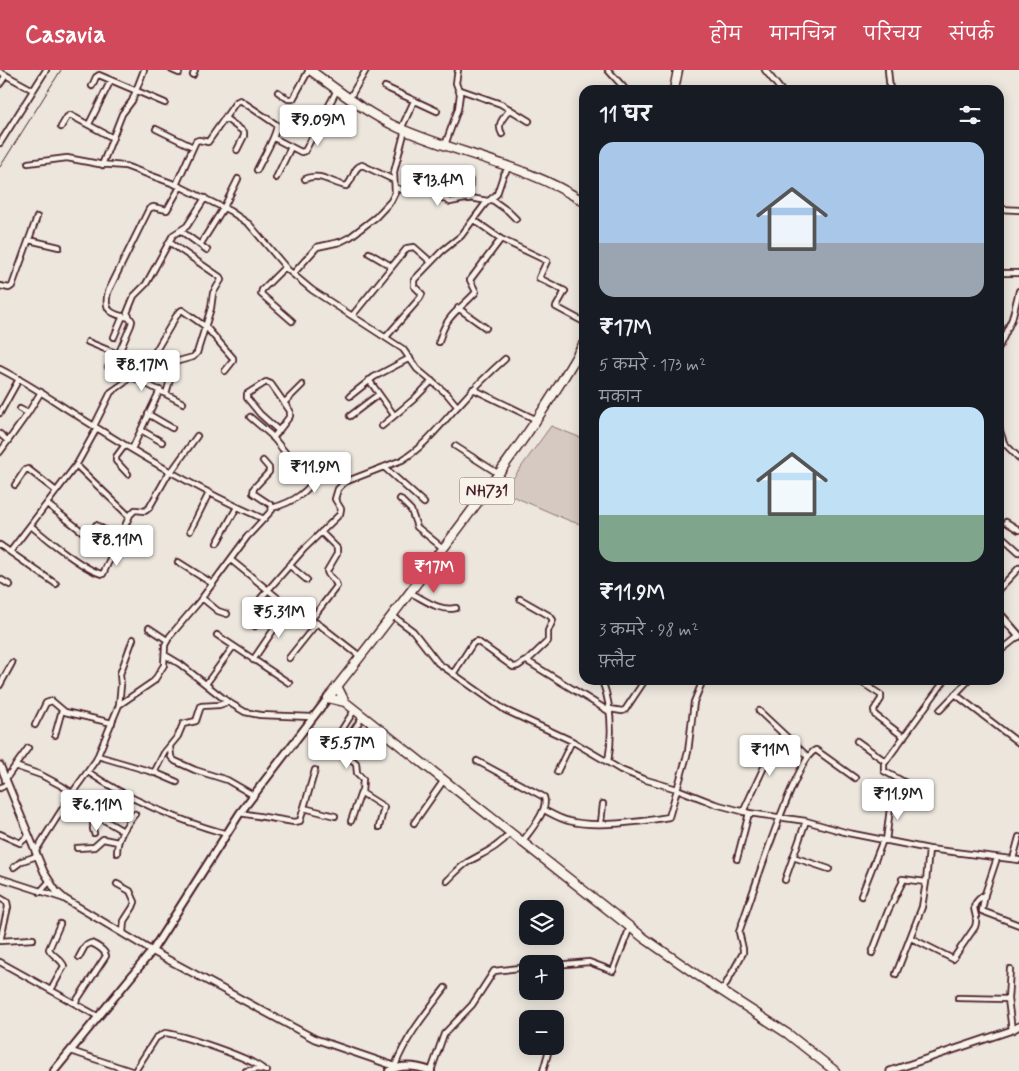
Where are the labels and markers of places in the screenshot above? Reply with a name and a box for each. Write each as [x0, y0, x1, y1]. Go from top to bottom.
pin: ₹9.09M [277, 104, 359, 147]
pin: ₹13.4M [397, 164, 479, 207]
pin: ₹8.17M [101, 350, 183, 392]
pin: ₹11.9M [274, 452, 356, 494]
pin: ₹8.11M [76, 524, 158, 567]
pin: ₹17M [404, 552, 464, 594]
pin: ₹5.31M [238, 596, 320, 639]
pin: ₹5.57M [306, 728, 388, 770]
pin: ₹11M [740, 734, 800, 777]
pin: ₹11.9M [857, 778, 939, 821]
pin: ₹6.11M [56, 790, 138, 832]

